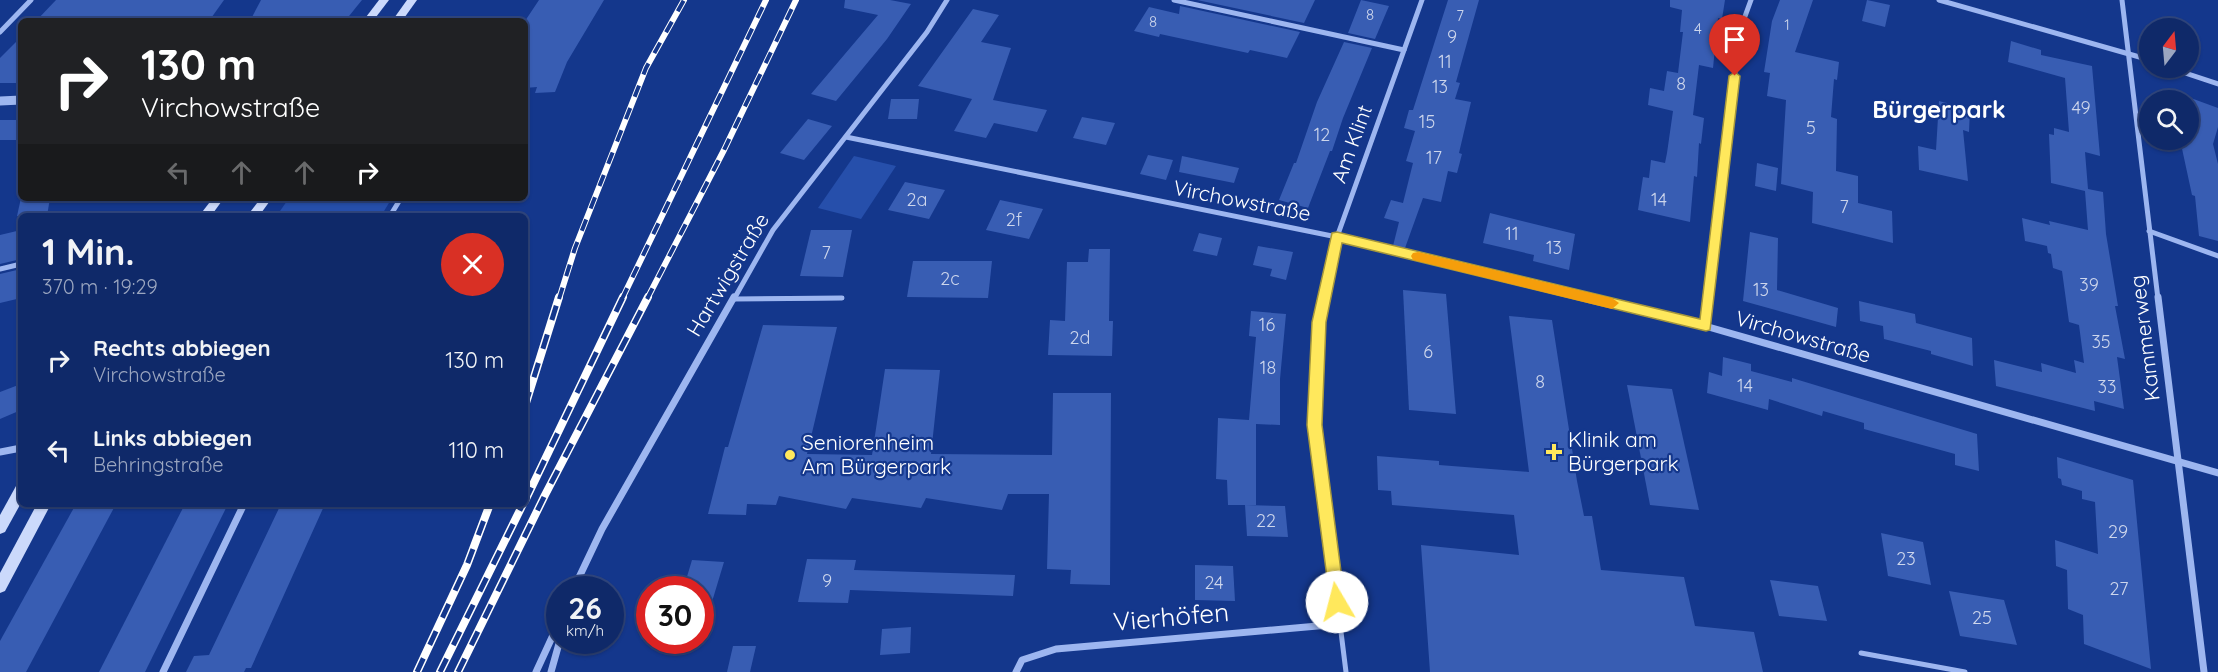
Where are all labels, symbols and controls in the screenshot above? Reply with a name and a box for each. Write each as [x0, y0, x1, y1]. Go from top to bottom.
house number: 8 [1366, 5, 1374, 24]
house number: 7 [1456, 6, 1464, 25]
house number: 8 [1149, 12, 1157, 31]
pin [1709, 14, 1760, 76]
house number: 1 [1784, 15, 1790, 34]
north arrow [2139, 18, 2199, 78]
map controls [2139, 18, 2199, 150]
house number: 4 [1694, 19, 1702, 38]
icon: arrive [1718, 23, 1751, 56]
house number: 9 [1447, 25, 1457, 48]
text: 130 m [141, 38, 256, 91]
icon: right [42, 42, 120, 120]
house number: 11 [1438, 50, 1452, 73]
house number: 8 [1676, 72, 1686, 95]
house number: 13 [1432, 75, 1448, 98]
text: Virchowstraße [141, 90, 320, 124]
button: search [2139, 90, 2199, 150]
district label: Bürgerpark [1872, 94, 2006, 124]
house number: 49 [2071, 96, 2091, 119]
street label: Am Klint [1325, 101, 1377, 186]
house number: 15 [1419, 110, 1435, 133]
house number: 5 [1806, 116, 1816, 139]
house number: 12 [1314, 123, 1330, 146]
house number: 17 [1426, 146, 1442, 169]
icon: left [162, 156, 195, 189]
icon: ahead [225, 156, 258, 189]
icon: ahead [288, 156, 321, 189]
icon: right [351, 156, 384, 189]
street label: Virchowstraße [1171, 174, 1313, 226]
house number: 2a [907, 188, 927, 211]
house number: 14 [1651, 188, 1667, 211]
house number: 7 [1839, 195, 1849, 218]
street label: Hartwigstraße [680, 208, 774, 341]
house number: 2f [1006, 208, 1023, 231]
house number: 11 [1505, 222, 1519, 245]
text: 1 Min. [42, 229, 134, 274]
button: close [441, 233, 504, 296]
house number: 13 [1546, 236, 1562, 259]
house number: 7 [821, 241, 831, 264]
house number: 2c [940, 267, 960, 290]
house number: 39 [2079, 273, 2099, 296]
text: 370 m · 19:29 [42, 274, 158, 299]
street label: Kammerweg [2123, 274, 2165, 403]
house number: 13 [1753, 278, 1769, 301]
street label: Virchowstraße [1733, 304, 1874, 368]
house number: 16 [1259, 313, 1275, 336]
house number: 2d [1070, 326, 1090, 349]
house number: 35 [2091, 330, 2111, 353]
text: Rechts abbiegen [93, 334, 271, 362]
house number: 6 [1423, 340, 1433, 363]
icon: right [42, 344, 75, 377]
text: 130 m [445, 346, 504, 374]
house number: 18 [1260, 356, 1276, 379]
text: Virchowstraße [93, 362, 226, 387]
house number: 8 [1535, 370, 1545, 393]
house number: 14 [1737, 374, 1753, 397]
house number: 33 [2098, 375, 2116, 398]
text: Links abbiegen [93, 424, 252, 452]
place label: Klinik am Bürgerpark [1568, 426, 1679, 476]
place label: Seniorenheim Am Bürgerpark [802, 429, 951, 479]
icon: left [42, 434, 75, 467]
text: 110 m [449, 436, 504, 464]
marker: Klinik am Bürgerpark [1545, 443, 1563, 461]
marker: Seniorenheim Am Bürgerpark [783, 448, 797, 462]
text: Behringstraße [93, 452, 224, 477]
house number: 22 [1256, 509, 1276, 532]
house number: 29 [2108, 520, 2128, 543]
house number: 23 [1896, 547, 1916, 570]
house number: 9 [822, 569, 832, 592]
position arrow [1305, 570, 1369, 634]
house number: 24 [1204, 571, 1224, 594]
speed limit sign: 30 [636, 576, 714, 654]
house number: 27 [2110, 577, 2128, 600]
text: 26 [568, 589, 602, 627]
street label: Vierhöfen [1112, 595, 1230, 638]
house number: 25 [1972, 606, 1992, 629]
text: km/h [566, 621, 604, 640]

